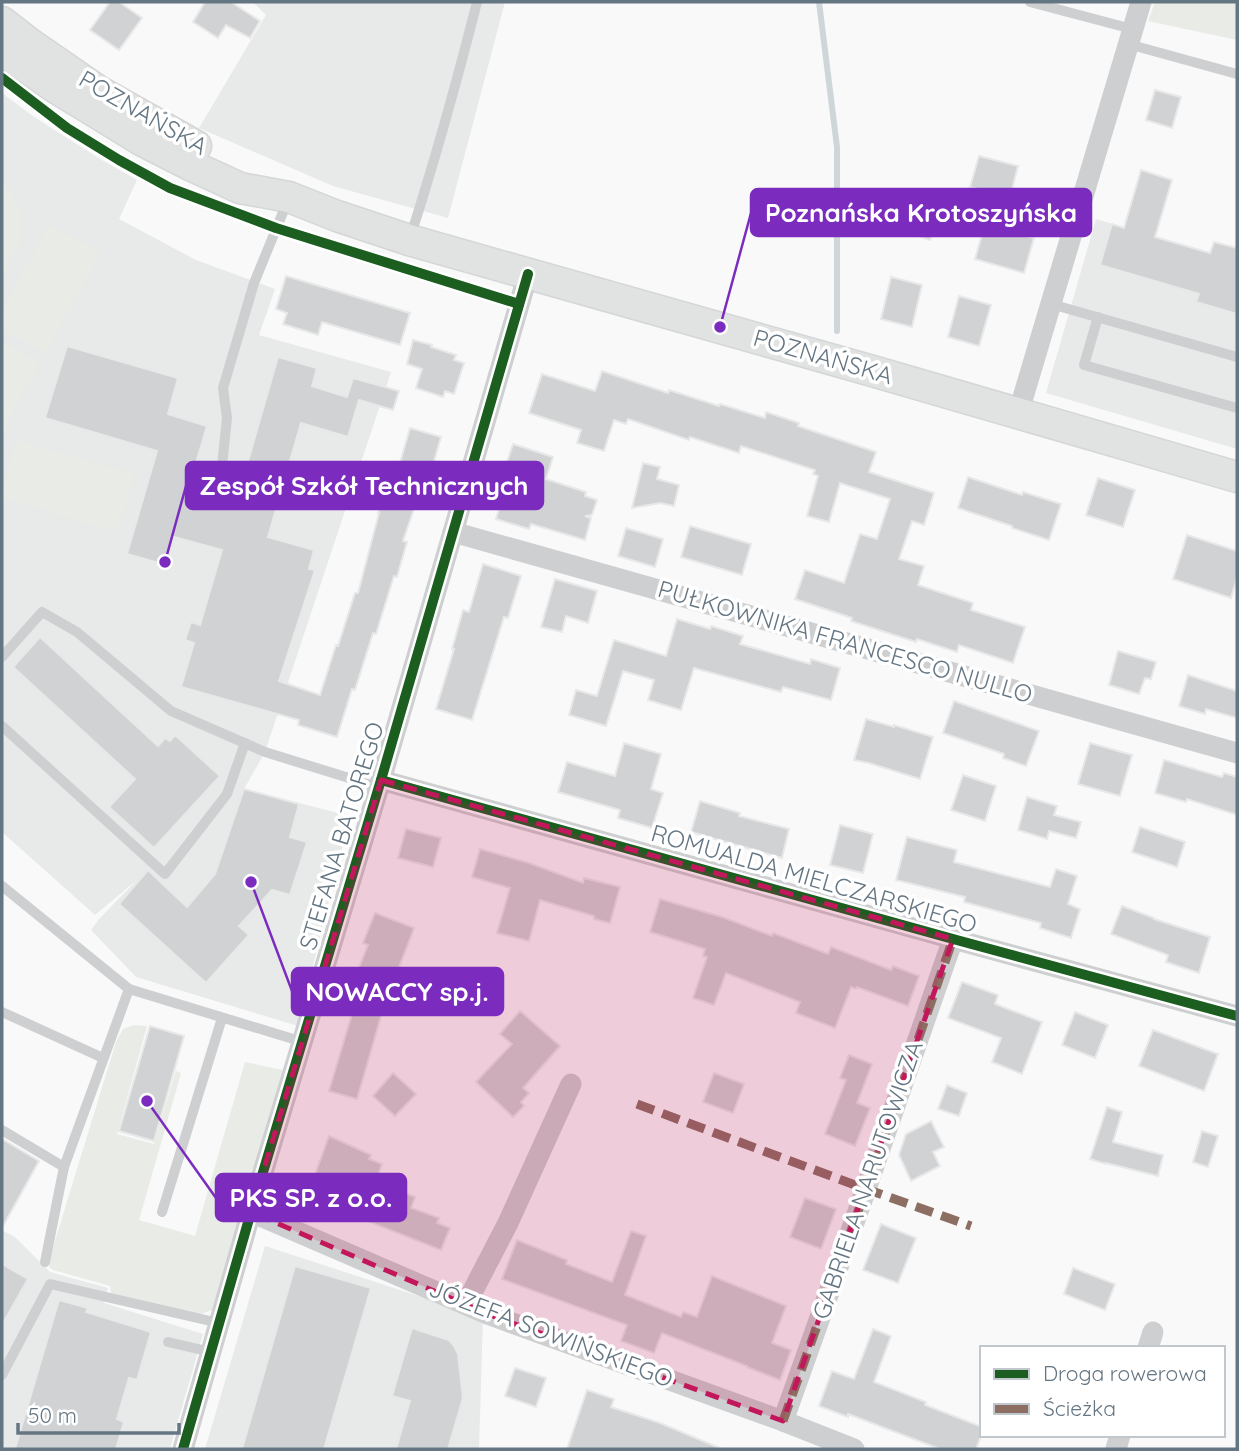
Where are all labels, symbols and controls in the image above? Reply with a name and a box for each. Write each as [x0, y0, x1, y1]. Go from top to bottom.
street label: POZNAŃSKA [74, 63, 213, 161]
callout: Poznańska Krotoszyńska [751, 189, 1091, 236]
text: Poznańska Krotoszyńska [765, 196, 1077, 229]
street label: POZNAŃSKA [750, 322, 896, 390]
callout: Zespół Szkół Technicznych [186, 462, 543, 509]
text: Zespół Szkół Technicznych [199, 469, 529, 502]
street label: PUŁKOWNIKA FRANCESCO NULLO [654, 573, 1036, 709]
street label: STEFANA BATOREGO [292, 718, 390, 953]
street label: ROMUALDA MIELCZARSKIEGO [648, 817, 981, 939]
callout: NOWACCY sp.j. [292, 968, 503, 1015]
text: NOWACCY sp.j. [305, 975, 489, 1008]
street label: GABRIELA NARUTOWICZA [805, 1036, 929, 1323]
callout: PKS SP. z o.o. [216, 1174, 406, 1221]
text: PKS SP. z o.o. [230, 1181, 392, 1214]
street label: JÓZEFA SOWIŃSKIEGO [425, 1273, 678, 1393]
legend [980, 1346, 1225, 1437]
text: Droga rowerowa [1043, 1360, 1207, 1386]
scale bar [18, 1392, 178, 1436]
text: Ścieżka [1043, 1395, 1116, 1421]
text: 50 m [28, 1402, 77, 1428]

